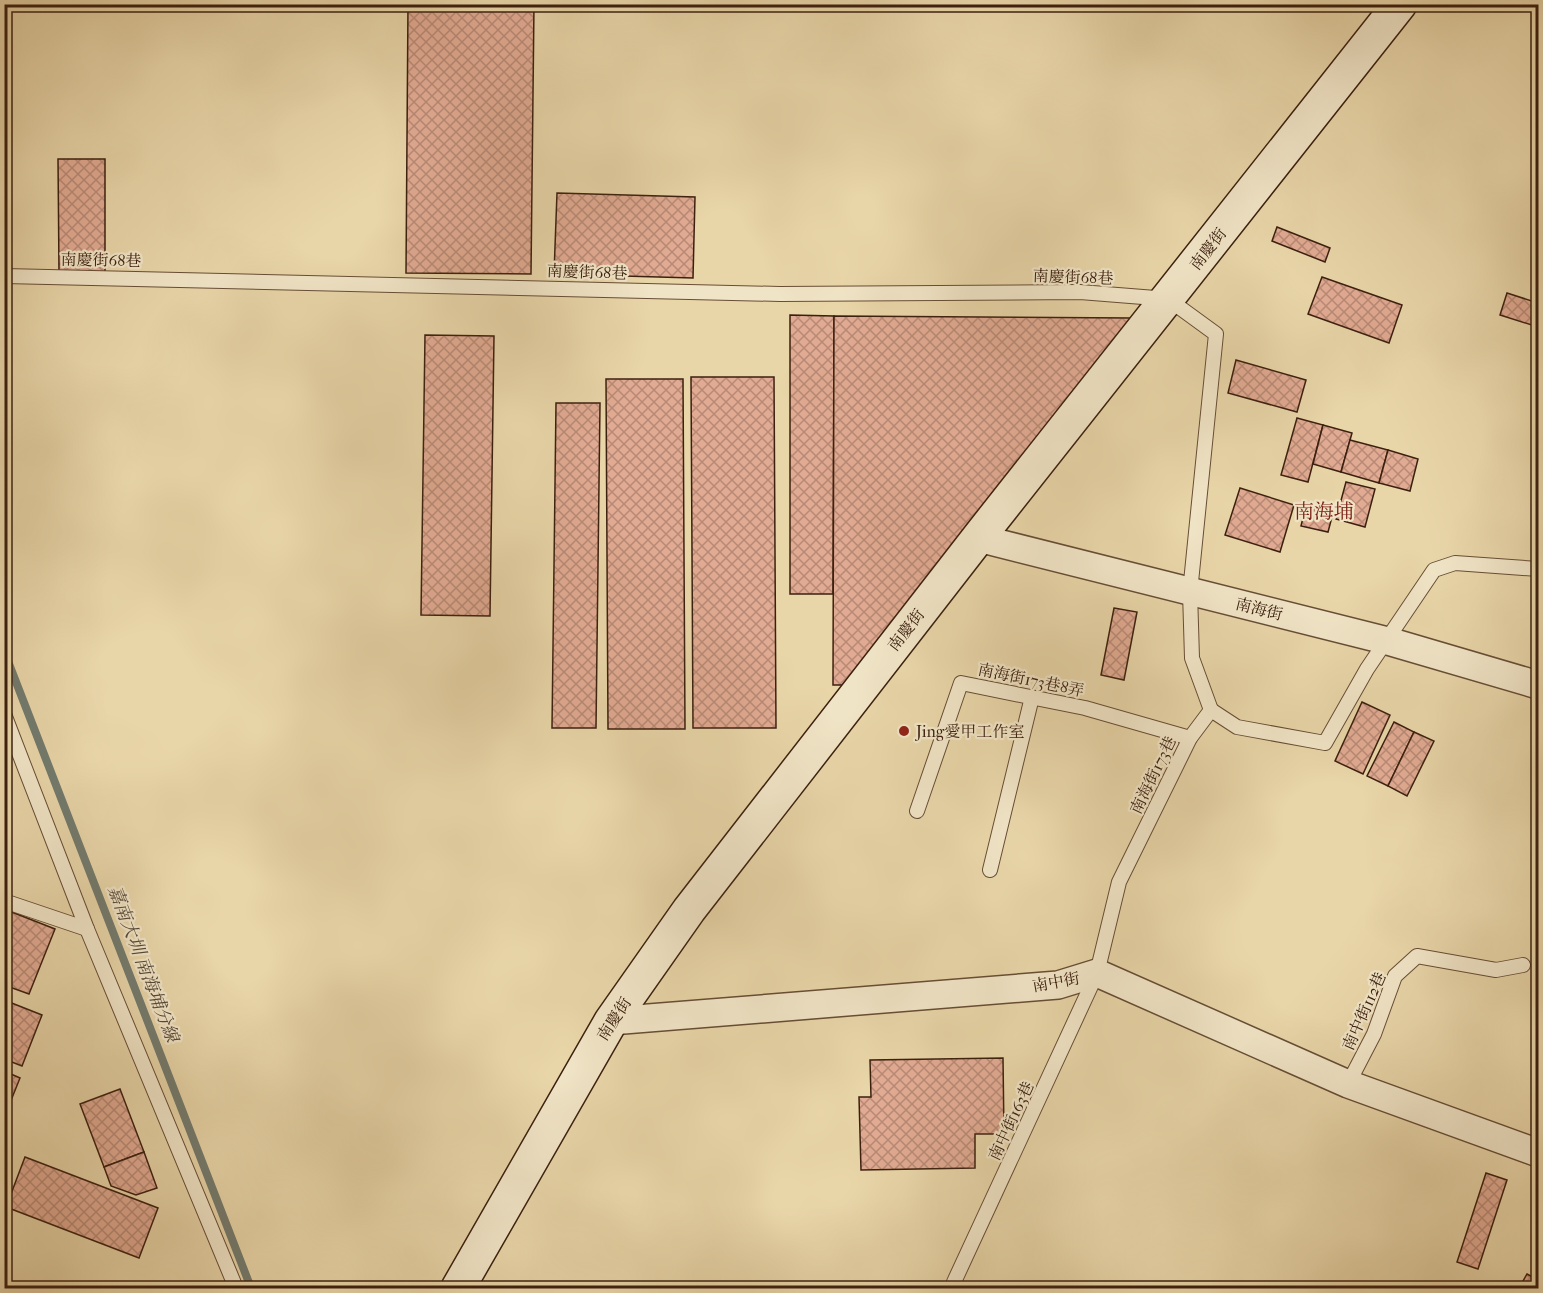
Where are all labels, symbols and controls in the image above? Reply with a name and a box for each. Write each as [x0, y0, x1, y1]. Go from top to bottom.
street label: 南慶街 [1186, 224, 1230, 274]
street label: 南慶街68巷 [60, 250, 142, 270]
street label: 南慶街68巷 [546, 261, 628, 283]
street label: 南慶街68巷 [1032, 266, 1114, 288]
district label: 南海埔 [1294, 500, 1354, 523]
street label: 南海街 [1233, 594, 1285, 624]
street label: 南慶街 [884, 605, 928, 655]
street label: 南海街173巷8弄 [976, 659, 1086, 701]
place label: Jing愛甲工作室 [914, 722, 1024, 741]
marker: Jing愛甲工作室 [897, 724, 911, 738]
street label: 南海街173巷 [1126, 733, 1180, 817]
water label: 嘉南大圳 南海埔分線 [103, 883, 183, 1047]
street label: 南中街 [1031, 968, 1081, 996]
street label: 南中街112巷 [1338, 969, 1390, 1053]
street label: 南慶街 [593, 994, 635, 1044]
street label: 南中街163巷 [984, 1079, 1038, 1163]

